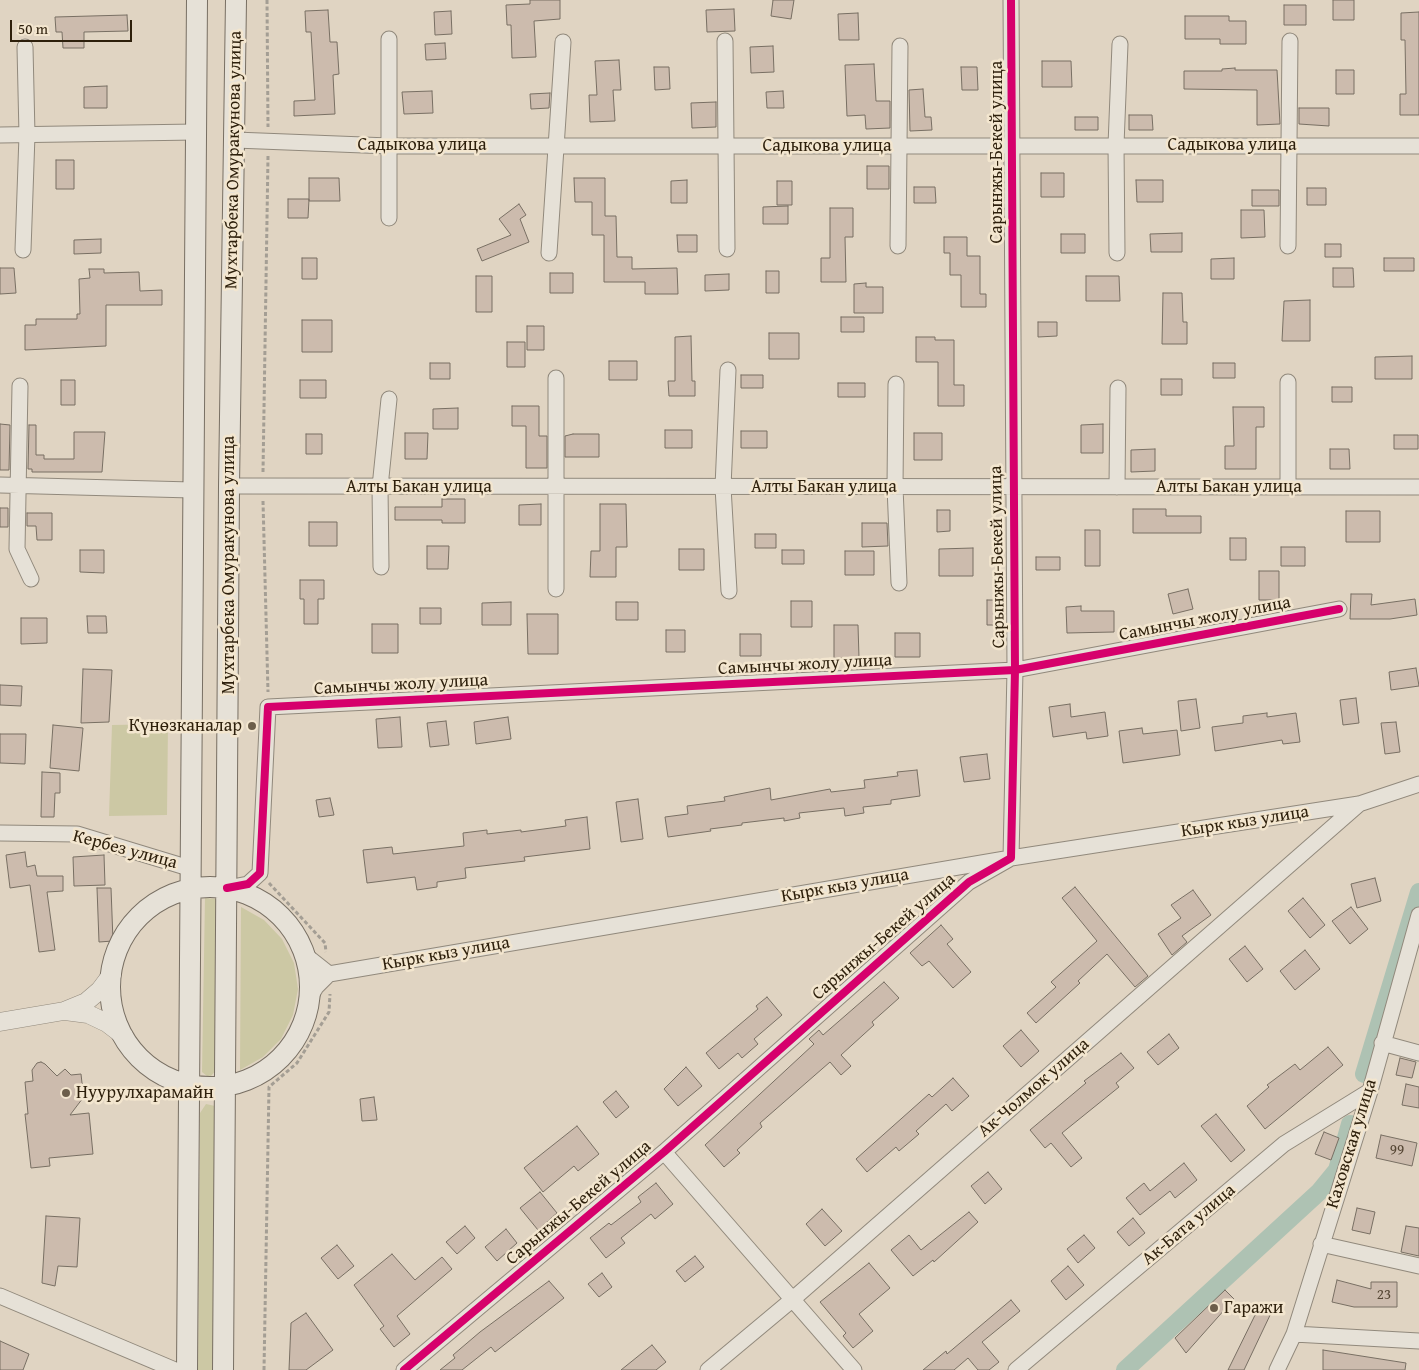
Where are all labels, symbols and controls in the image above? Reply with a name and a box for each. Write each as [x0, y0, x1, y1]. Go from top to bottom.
scale bar [12, 10, 135, 42]
text: 50 m [18, 18, 48, 39]
street label: Мухтарбека Омуракунова улица [221, 31, 247, 289]
street label: Сарынжы-Бекей улица [986, 61, 1008, 243]
street label: Садыкова улица [357, 134, 487, 156]
street label: Садыкова улица [1167, 134, 1297, 156]
street label: Садыкова улица [762, 135, 892, 157]
street label: Мухтарбека Омуракунова улица [218, 436, 240, 694]
street label: Сарынжы-Бекей улица [986, 465, 1010, 649]
street label: Алты Бакан улица [346, 476, 492, 498]
street label: Алты Бакан улица [751, 476, 897, 498]
street label: Алты Бакан улица [1156, 476, 1302, 498]
street label: Самынчы жолу улица [1117, 592, 1293, 646]
street label: Самынчы жолу улица [717, 650, 893, 680]
street label: Самынчы жолу улица [313, 670, 489, 700]
place label: Күнөзканалар [129, 715, 242, 737]
marker: Күнөзканалар [246, 720, 258, 732]
street label: Кырк кыз улица [1180, 801, 1310, 843]
street label: Кербез улица [70, 826, 180, 874]
street label: Кырк кыз улица [780, 864, 910, 908]
street label: Сарынжы-Бекей улица [808, 869, 960, 1005]
street label: Кырк кыз улица [381, 932, 511, 976]
street label: Ак-Чолмок улица [974, 1034, 1094, 1142]
street label: Каховская улица [1322, 1077, 1382, 1211]
place label: Нуурулхарамайн [76, 1082, 214, 1104]
marker: Нуурулхарамайн [60, 1087, 72, 1099]
street label: Сарынжы-Бекей улица [502, 1136, 656, 1270]
house number: 99 [1390, 1141, 1404, 1159]
street label: Ак-Бата улица [1138, 1180, 1240, 1270]
house number: 23 [1377, 1286, 1391, 1304]
place label: Гаражи [1224, 1297, 1283, 1319]
marker: Гаражи [1208, 1302, 1220, 1314]

